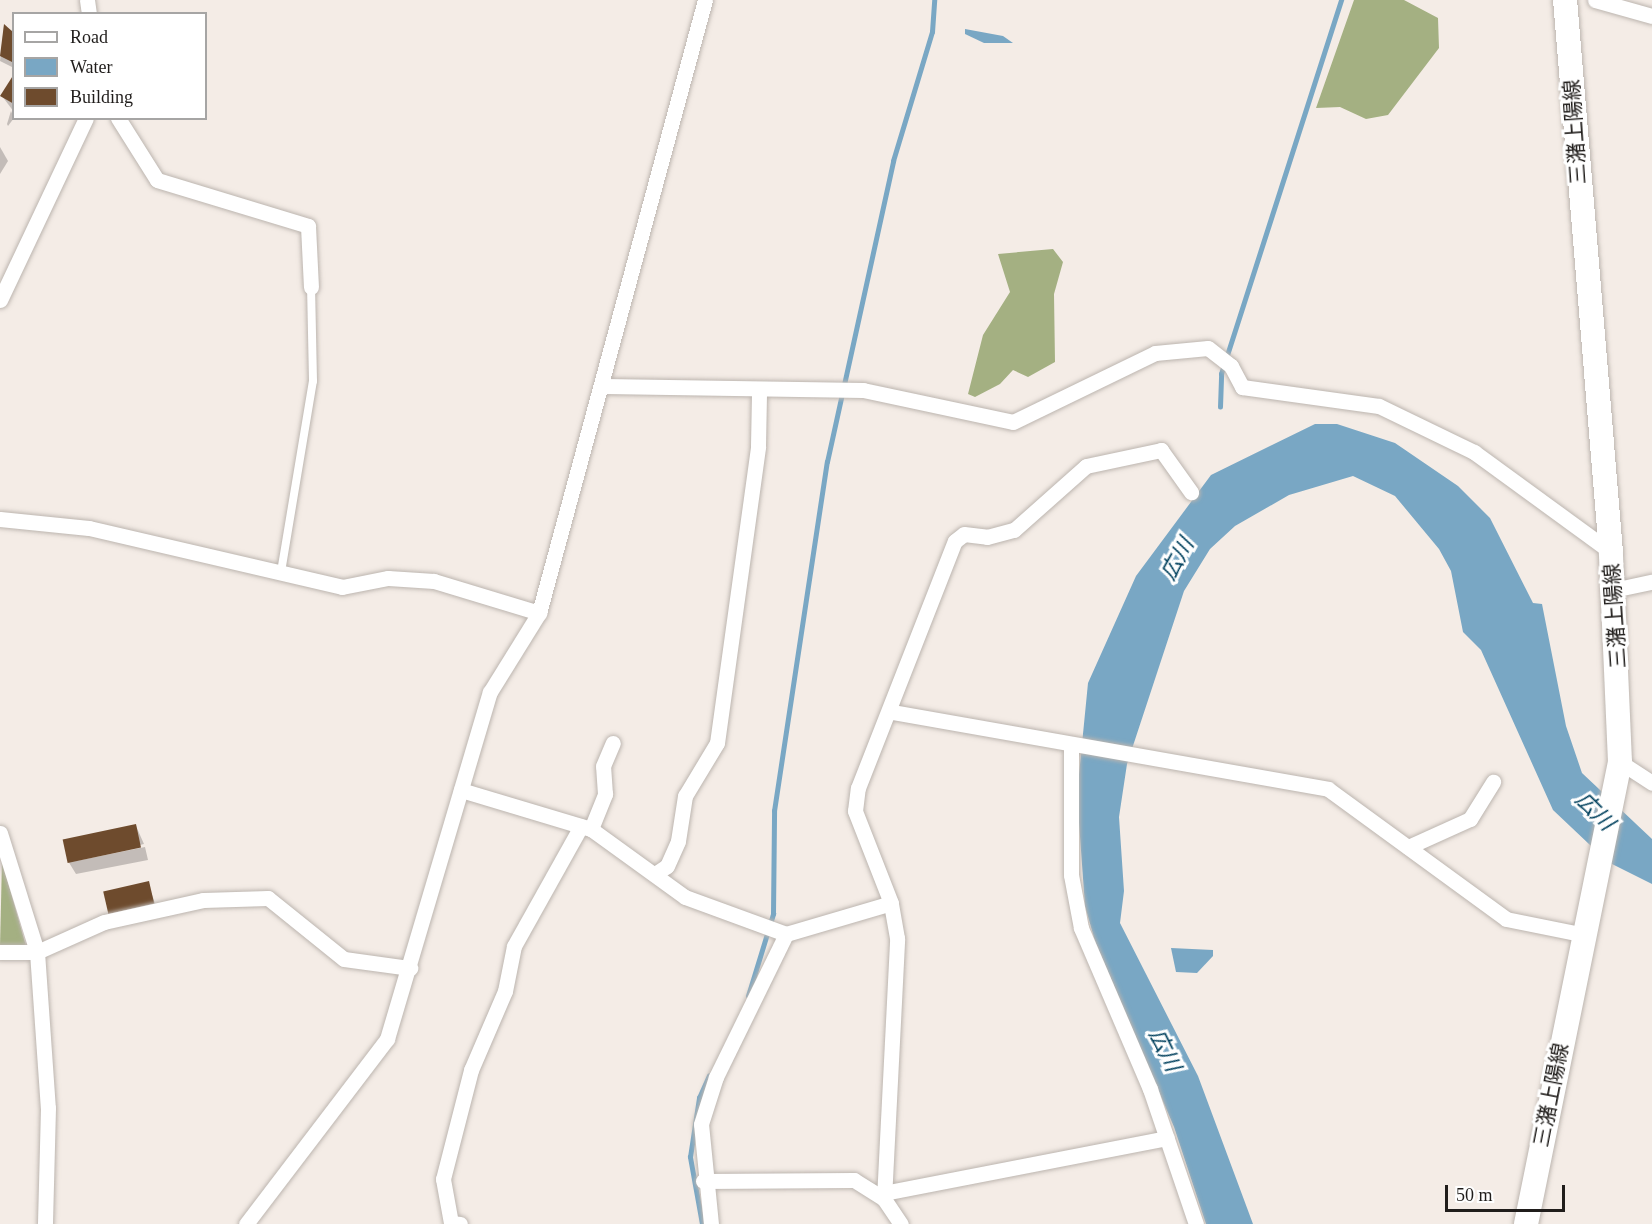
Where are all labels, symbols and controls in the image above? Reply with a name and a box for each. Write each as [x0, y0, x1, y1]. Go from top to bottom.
legend [12, 12, 207, 120]
text: Road [70, 27, 108, 47]
text: Water [70, 57, 113, 77]
street label: 三潴上陽線 [1559, 79, 1591, 185]
text: Building [70, 87, 133, 107]
water label: 広川 [1155, 533, 1199, 585]
street label: 三潴上陽線 [1599, 563, 1631, 669]
water label: 広川 [1570, 786, 1620, 836]
water label: 広川 [1143, 1024, 1187, 1076]
street label: 三潴上陽線 [1529, 1041, 1573, 1149]
scale bar [1448, 1173, 1568, 1211]
text: 50 m [1456, 1185, 1493, 1205]

